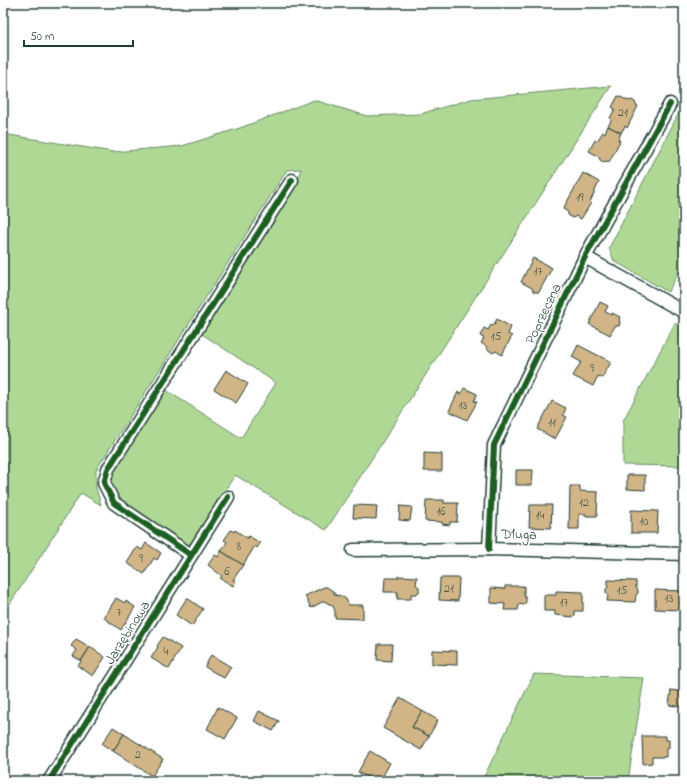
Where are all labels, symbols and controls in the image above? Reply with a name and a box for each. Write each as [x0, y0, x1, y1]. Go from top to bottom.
scale bar [24, 22, 133, 48]
text: 50 m [30, 28, 54, 46]
house number: 21 [618, 104, 628, 122]
house number: 19 [576, 189, 584, 207]
house number: 17 [534, 263, 542, 281]
street label: Poprzeczna [520, 280, 568, 348]
house number: 15 [491, 328, 501, 346]
house number: 9 [590, 360, 594, 378]
house number: 13 [459, 397, 467, 415]
house number: 11 [548, 414, 556, 432]
house number: 12 [579, 494, 589, 512]
house number: 16 [436, 503, 446, 521]
house number: 14 [536, 507, 544, 525]
house number: 10 [639, 513, 649, 531]
street label: Długa [500, 524, 537, 547]
house number: 8 [237, 538, 242, 556]
house number: 9 [139, 550, 143, 568]
house number: 6 [224, 563, 230, 581]
house number: 21 [444, 580, 454, 598]
house number: 15 [617, 582, 627, 600]
house number: 13 [665, 590, 673, 608]
house number: 17 [560, 594, 568, 612]
street label: Jarzębinowa [100, 597, 156, 669]
house number: 7 [117, 604, 122, 622]
house number: 4 [164, 643, 169, 661]
house number: 2 [135, 746, 141, 764]

